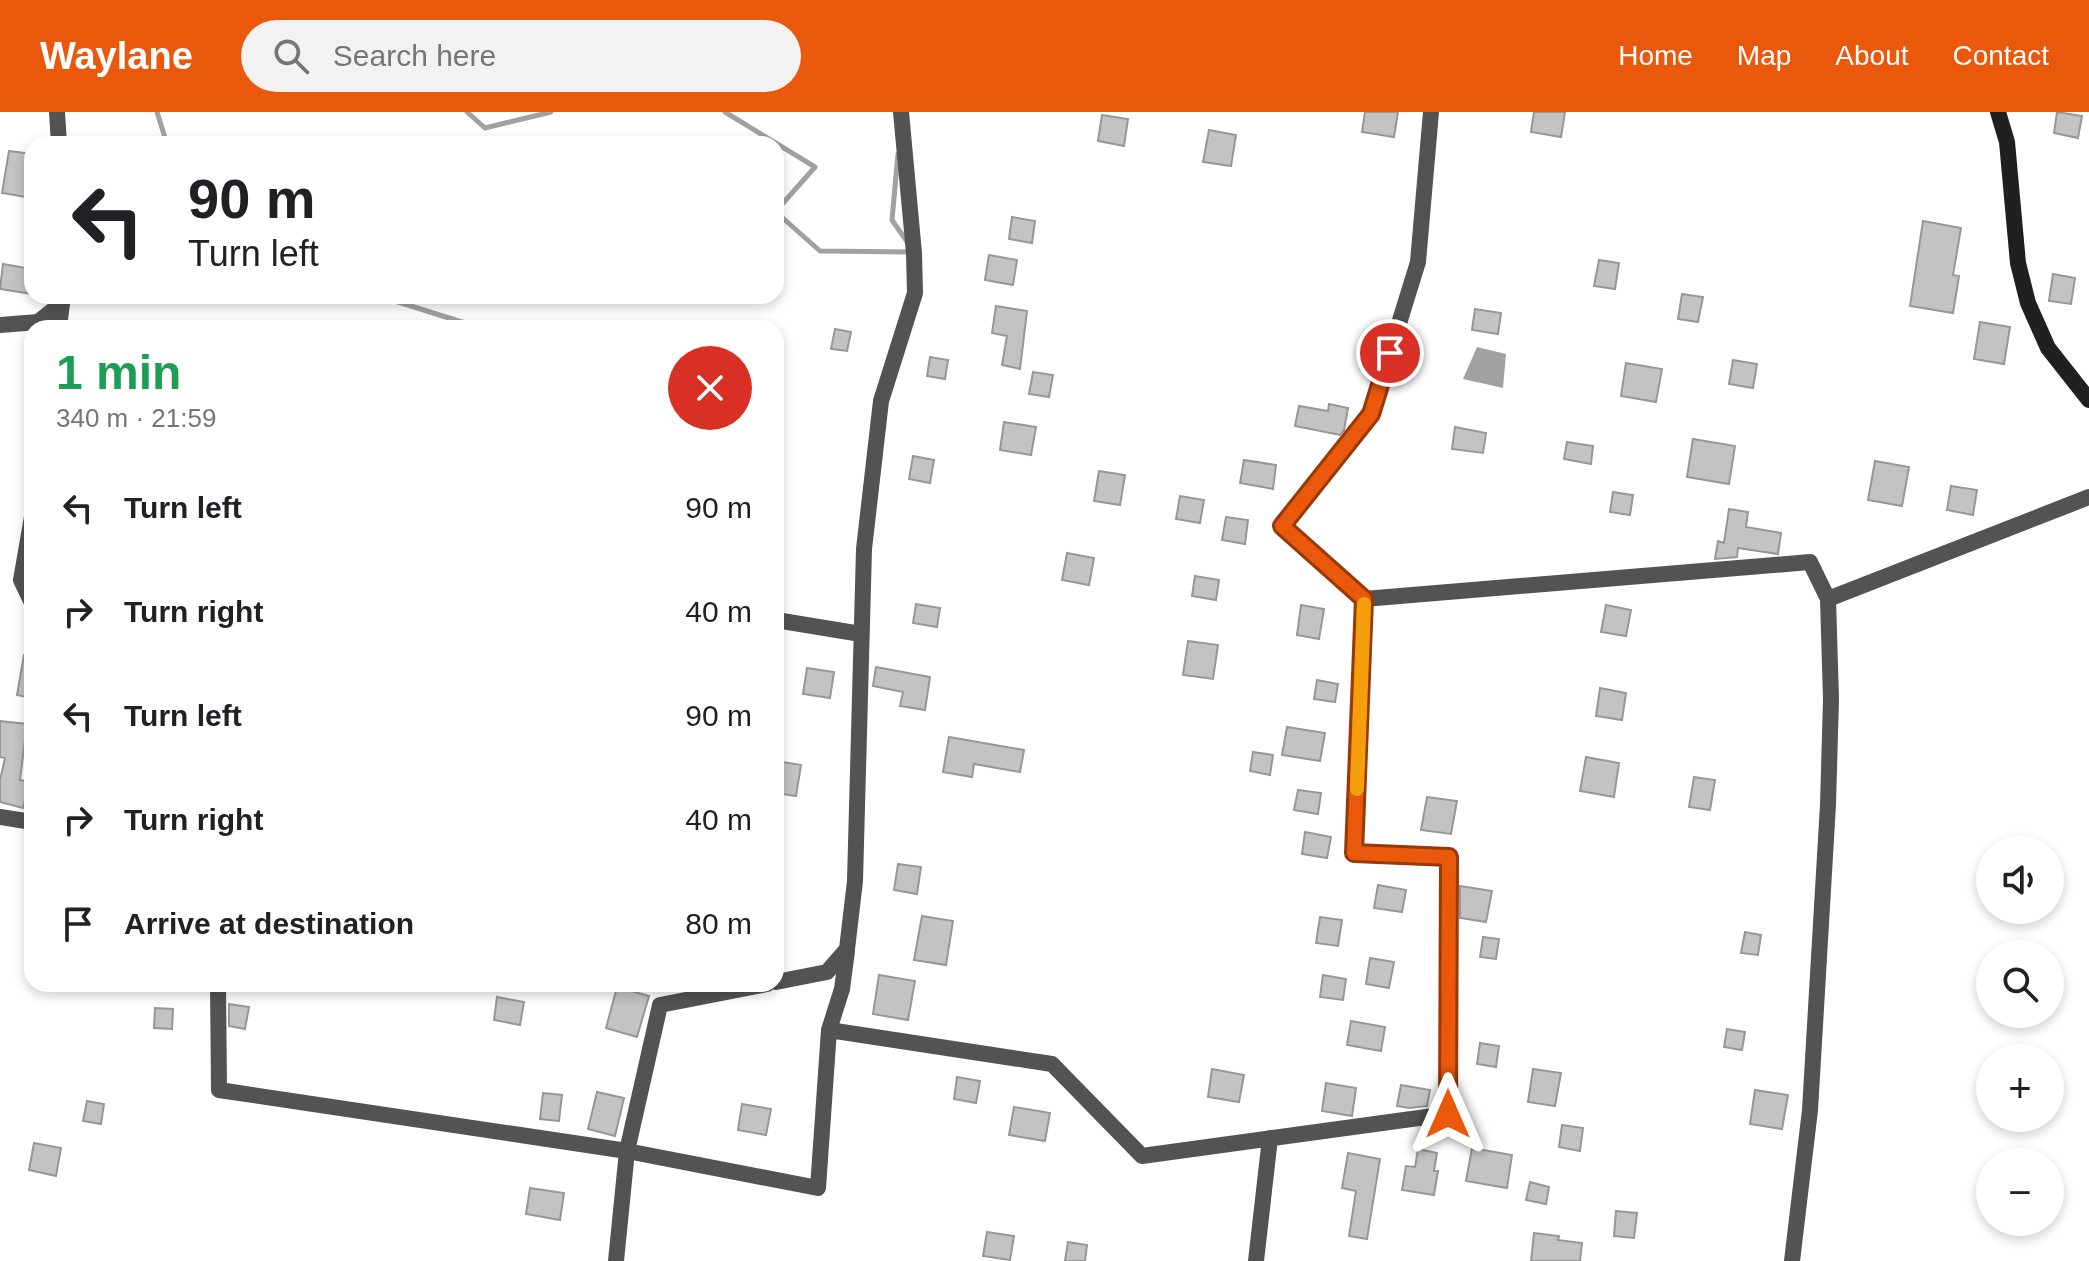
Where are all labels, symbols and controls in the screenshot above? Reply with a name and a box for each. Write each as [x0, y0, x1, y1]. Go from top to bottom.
search box [241, 20, 801, 92]
icon: search [269, 34, 313, 78]
text: Waylane [40, 35, 193, 77]
text: Search here [333, 39, 496, 72]
text: Home [1618, 40, 1693, 71]
text: Map [1737, 40, 1791, 71]
text: About [1835, 40, 1909, 71]
text: Contact [1953, 40, 2049, 71]
text: 90 m [188, 167, 316, 230]
icon: left [56, 168, 160, 272]
text: Turn left [188, 233, 319, 274]
pin [1356, 319, 1424, 387]
icon: arrive [1368, 331, 1412, 375]
text: 1 min [56, 346, 181, 399]
button: close [668, 346, 752, 430]
text: 340 m · 21:59 [56, 403, 216, 433]
icon: left [56, 486, 100, 530]
text: Turn left [124, 491, 242, 524]
text: 90 m [685, 491, 752, 524]
icon: right [56, 590, 100, 634]
text: Turn right [124, 595, 263, 628]
text: 40 m [685, 595, 752, 628]
icon: left [56, 694, 100, 738]
text: Turn left [124, 699, 242, 732]
text: 90 m [685, 699, 752, 732]
icon: right [56, 798, 100, 842]
text: Turn right [124, 803, 263, 836]
text: 40 m [685, 803, 752, 836]
map controls [1976, 836, 2064, 1236]
button: sound [1976, 836, 2064, 924]
icon: arrive [56, 902, 100, 946]
text: Arrive at destination [124, 907, 414, 940]
text: 80 m [685, 907, 752, 940]
button: search [1976, 940, 2064, 1028]
button: + [1976, 1044, 2064, 1132]
position arrow [1406, 1072, 1490, 1156]
button: − [1976, 1148, 2064, 1236]

